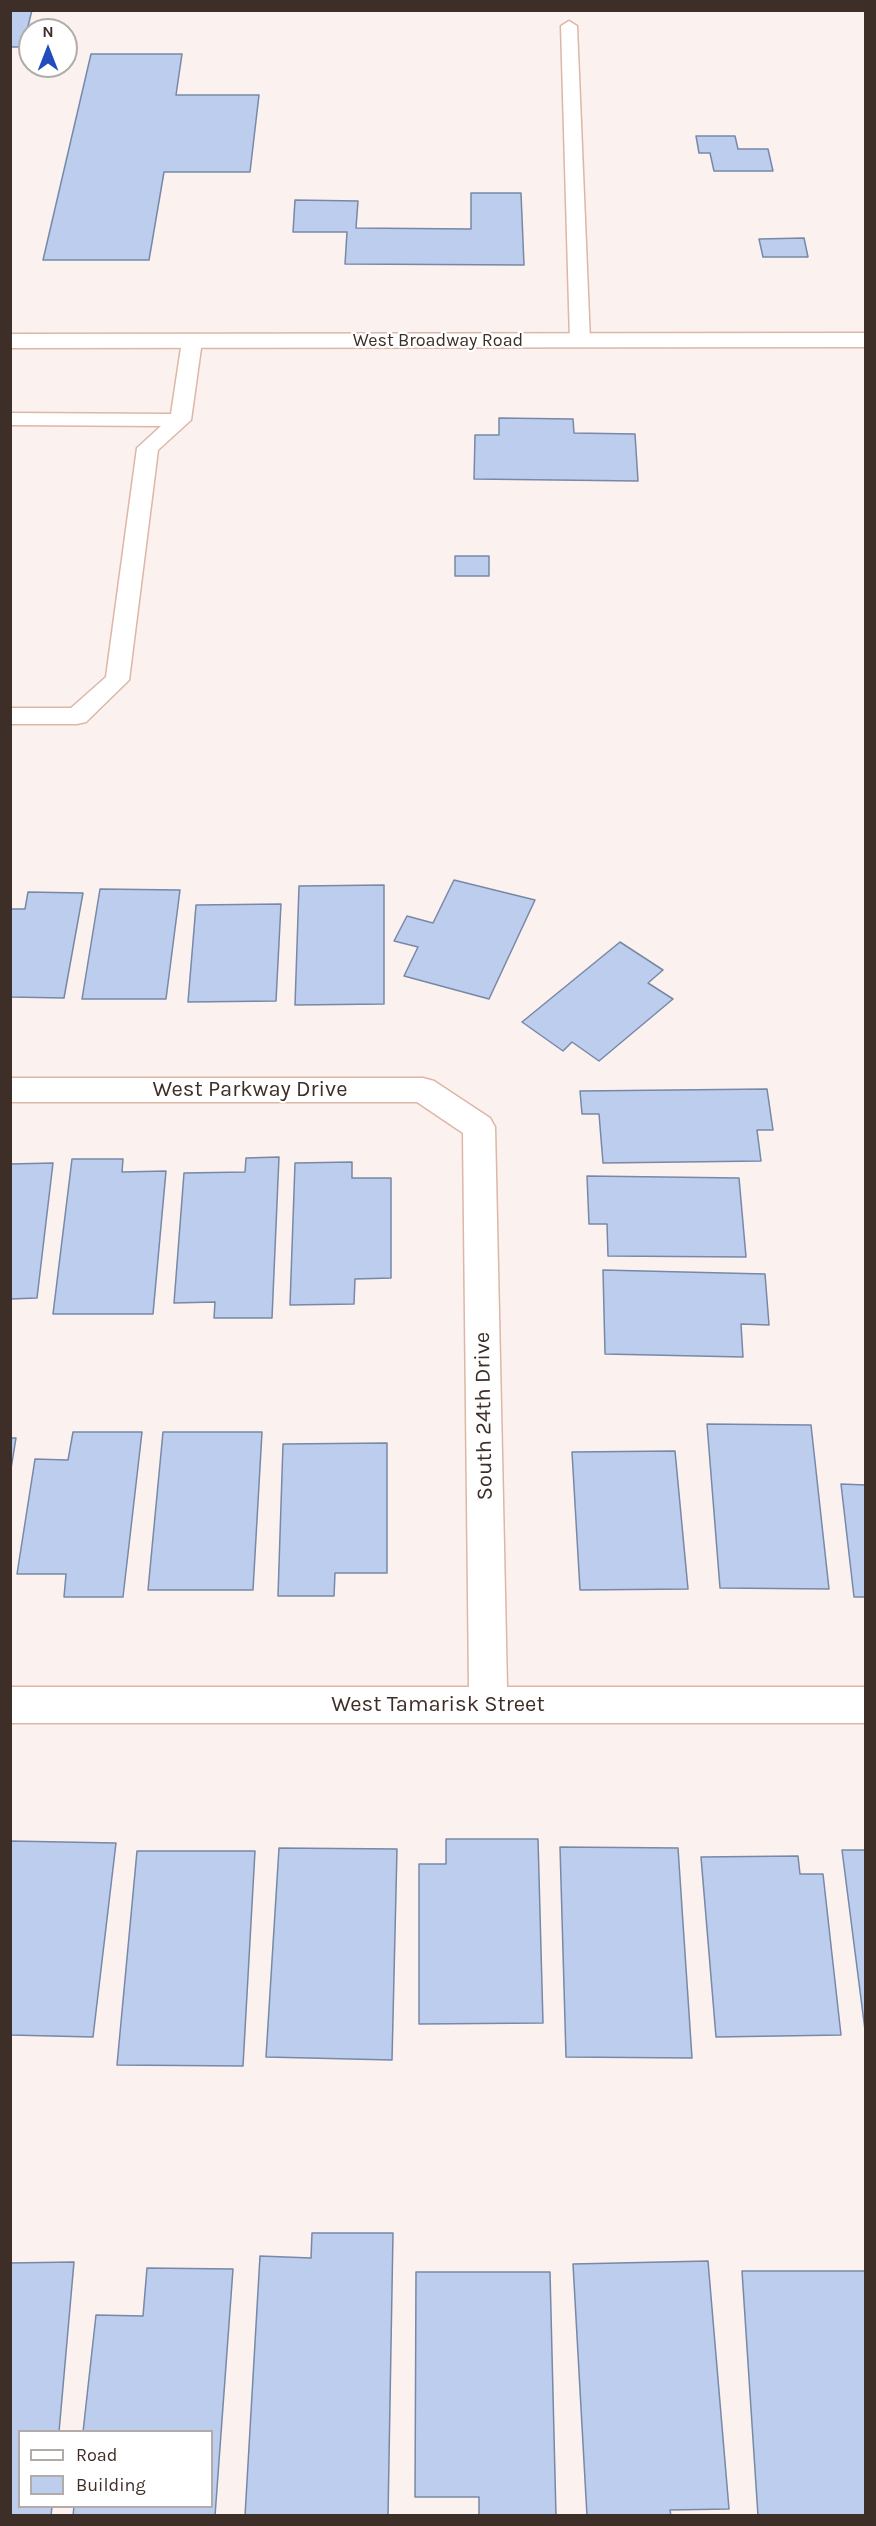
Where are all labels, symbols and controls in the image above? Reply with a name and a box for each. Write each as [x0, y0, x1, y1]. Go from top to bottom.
north arrow [18, 18, 78, 78]
text: N [42, 22, 54, 41]
street label: West Broadway Road [353, 330, 523, 352]
street label: West Parkway Drive [153, 1077, 347, 1103]
street label: South 24th Drive [469, 1331, 499, 1501]
street label: West Tamarisk Street [331, 1692, 545, 1718]
legend [18, 2430, 213, 2508]
text: Road [76, 2444, 117, 2466]
text: Building [76, 2474, 146, 2496]

